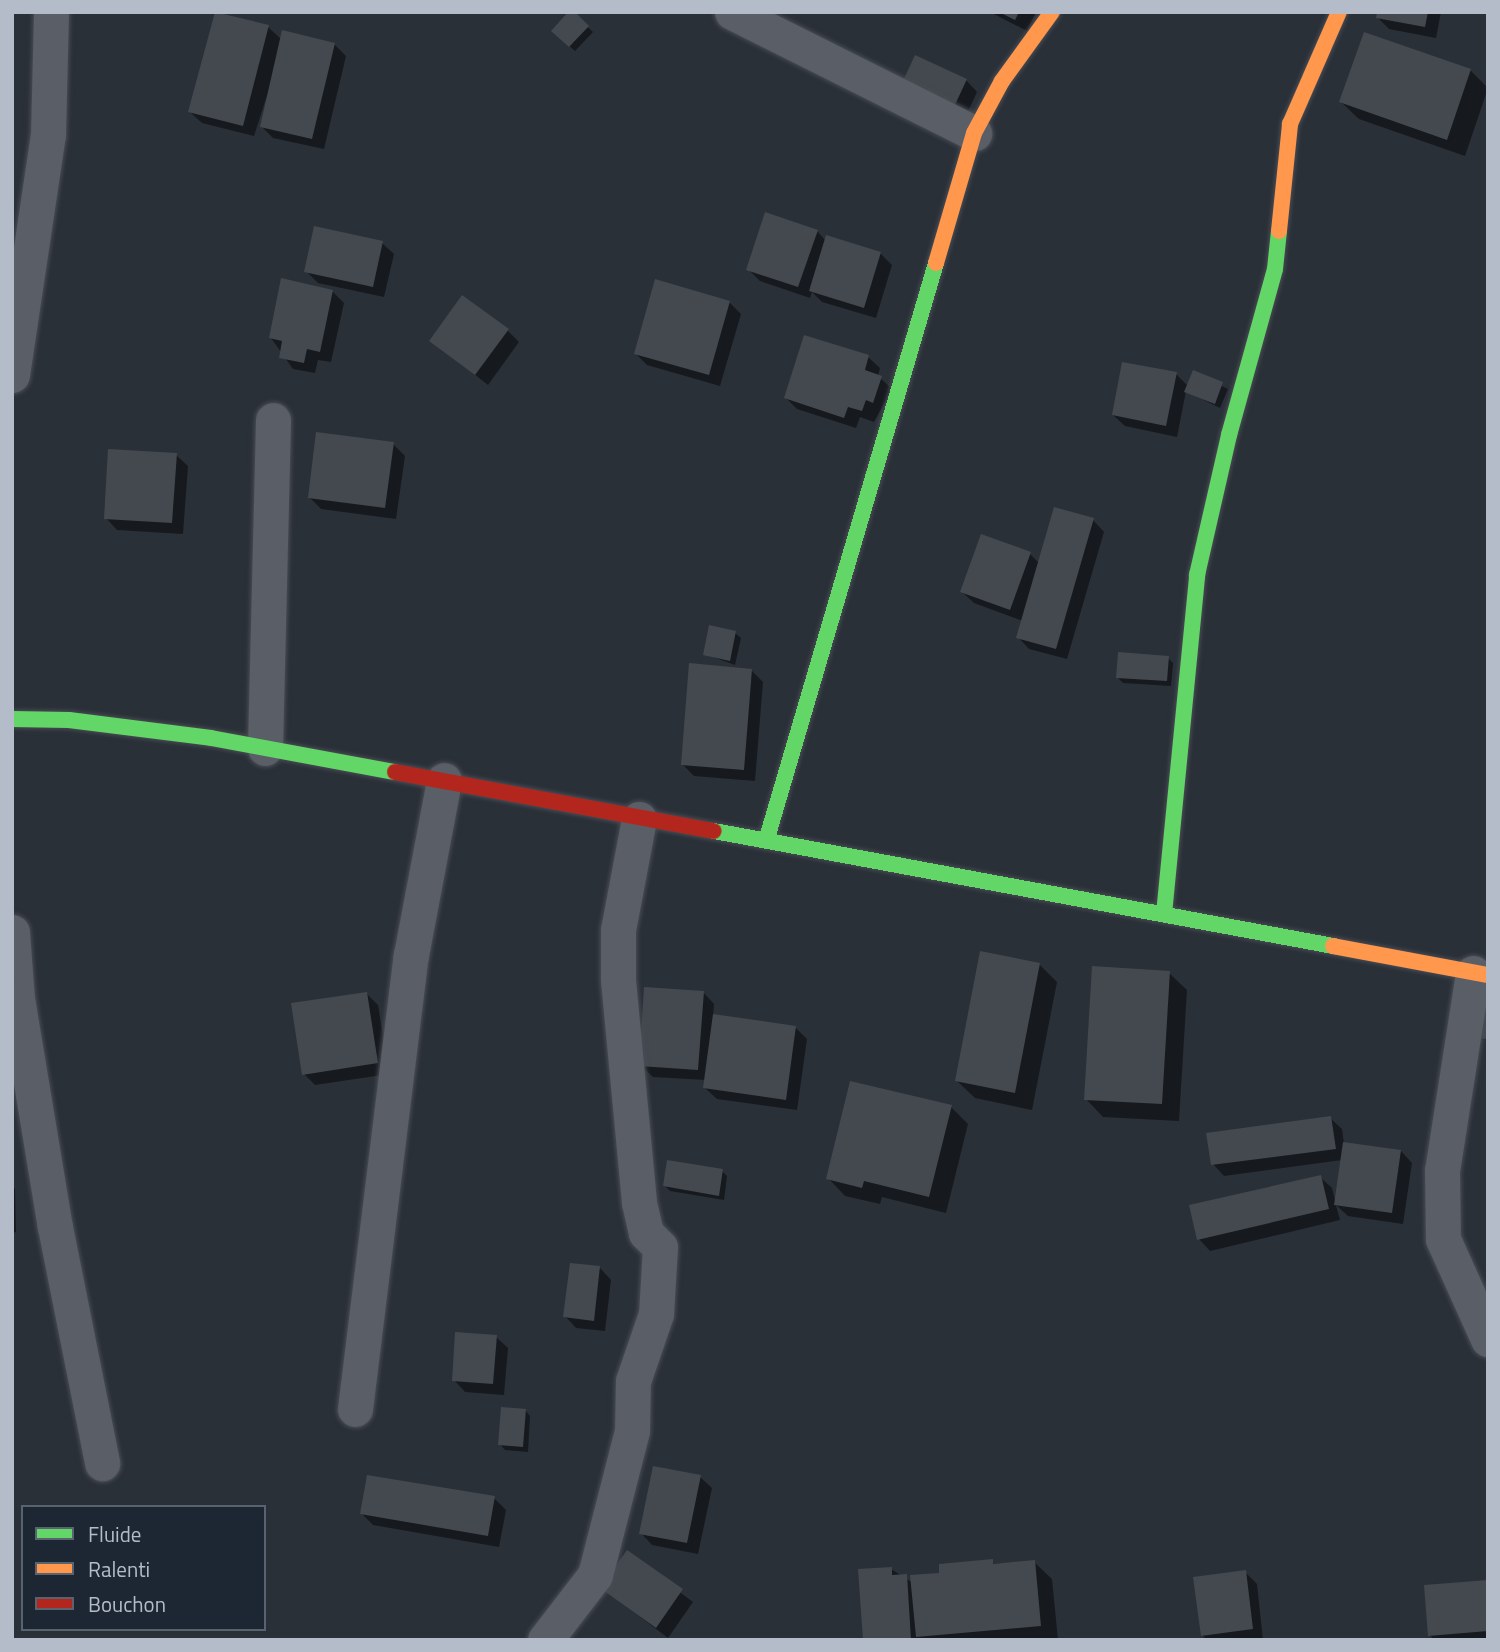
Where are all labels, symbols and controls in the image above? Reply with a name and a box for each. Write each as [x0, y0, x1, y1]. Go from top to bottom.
legend [21, 1505, 266, 1631]
text: Fluide [88, 1518, 141, 1550]
text: Ralenti [88, 1553, 150, 1585]
text: Bouchon [88, 1588, 166, 1620]

